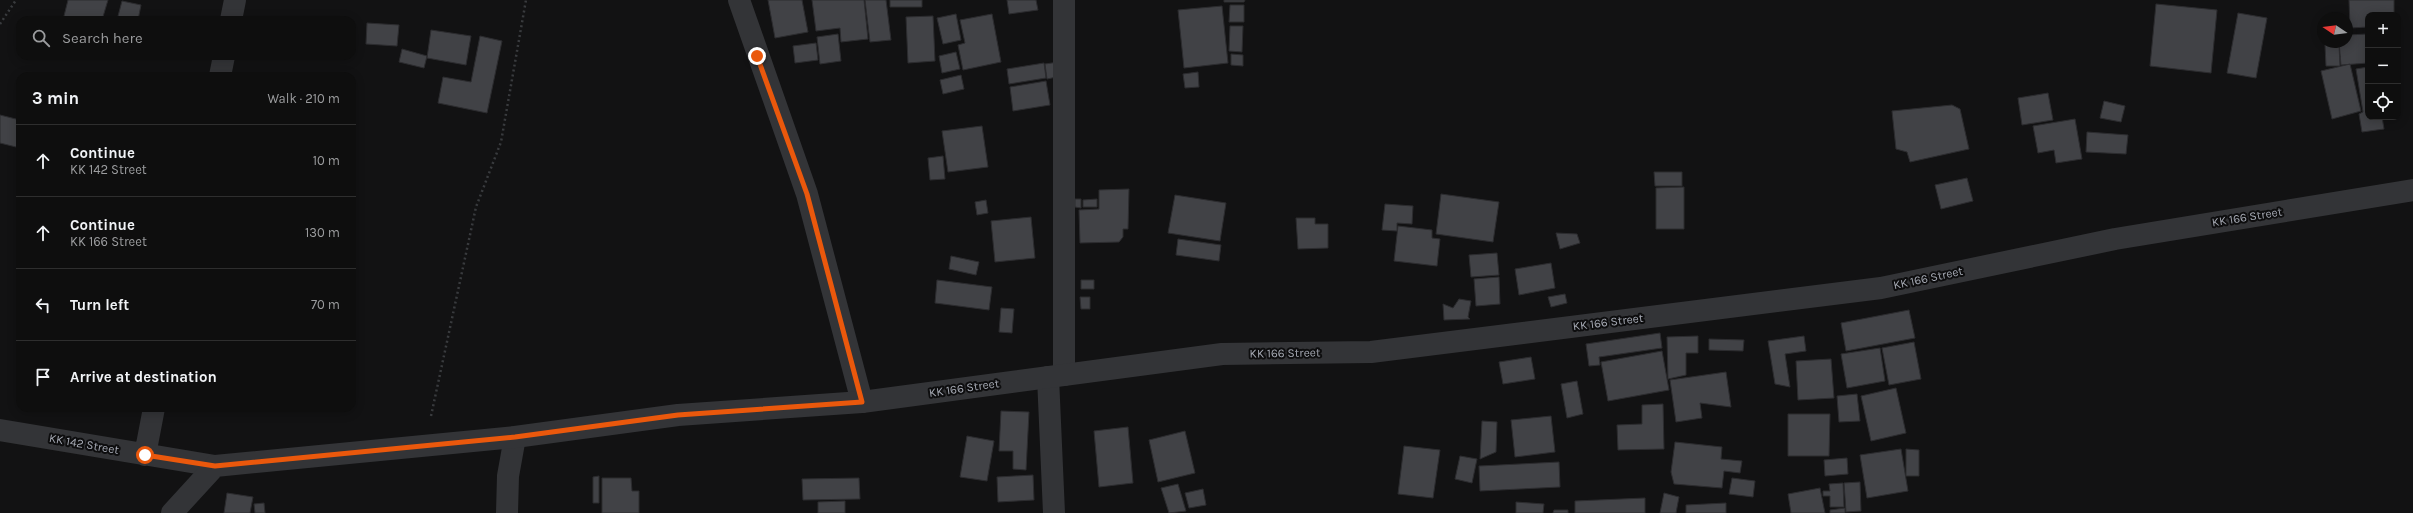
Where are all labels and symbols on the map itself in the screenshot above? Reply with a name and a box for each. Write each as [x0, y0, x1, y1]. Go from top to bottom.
north arrow [2317, 12, 2353, 48]
route end [748, 47, 766, 65]
street label: KK 166 Street [2211, 204, 2284, 229]
street label: KK 166 Street [1892, 264, 1965, 292]
street label: KK 166 Street [1572, 311, 1645, 333]
street label: KK 166 Street [1249, 345, 1321, 361]
street label: KK 166 Street [928, 376, 1001, 400]
street label: KK 142 Street [48, 431, 121, 457]
route start [136, 446, 154, 464]

